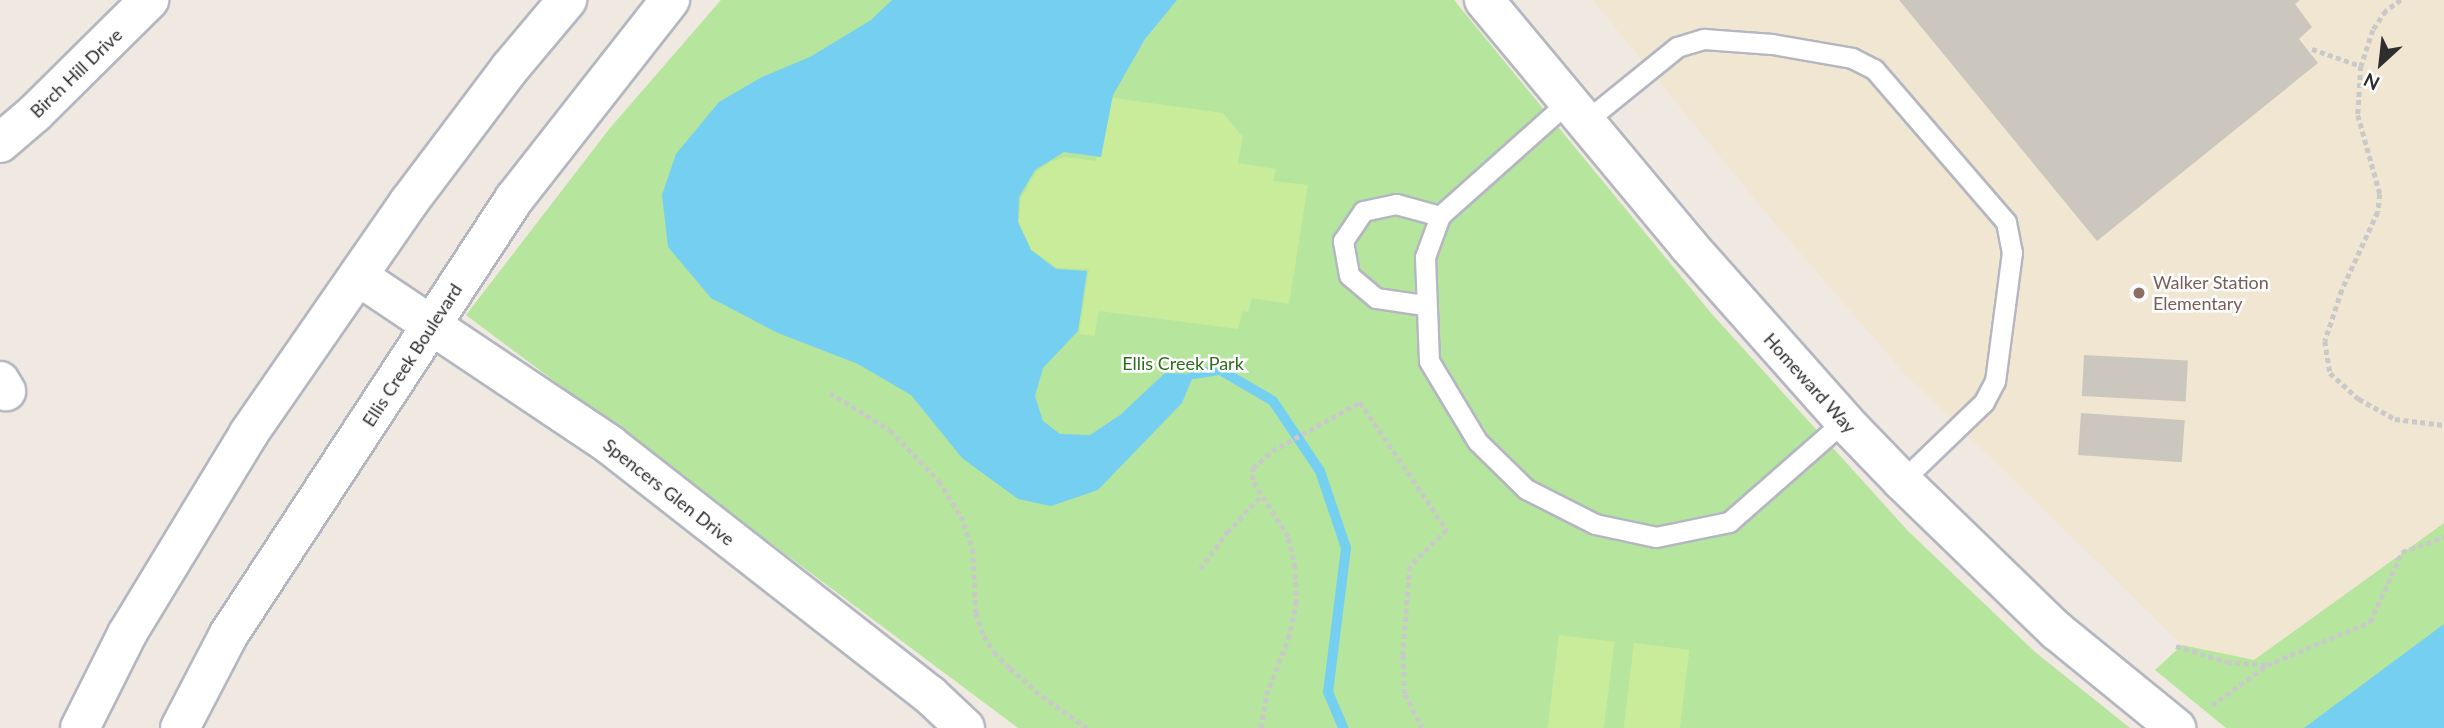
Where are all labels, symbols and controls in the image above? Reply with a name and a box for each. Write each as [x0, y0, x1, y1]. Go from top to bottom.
street label: Birch Hill Drive [26, 24, 126, 122]
north arrow [2346, 28, 2416, 98]
text: N [2360, 69, 2383, 96]
place label: Walker Station Elementary [2153, 272, 2269, 314]
street label: Ellis Creek Boulevard [358, 279, 466, 431]
marker: Walker Station Elementary [2131, 285, 2147, 301]
street label: Homeward Way [1759, 328, 1861, 438]
park label: Ellis Creek Park [1122, 352, 1244, 374]
street label: Spencers Glen Drive [599, 434, 739, 550]

